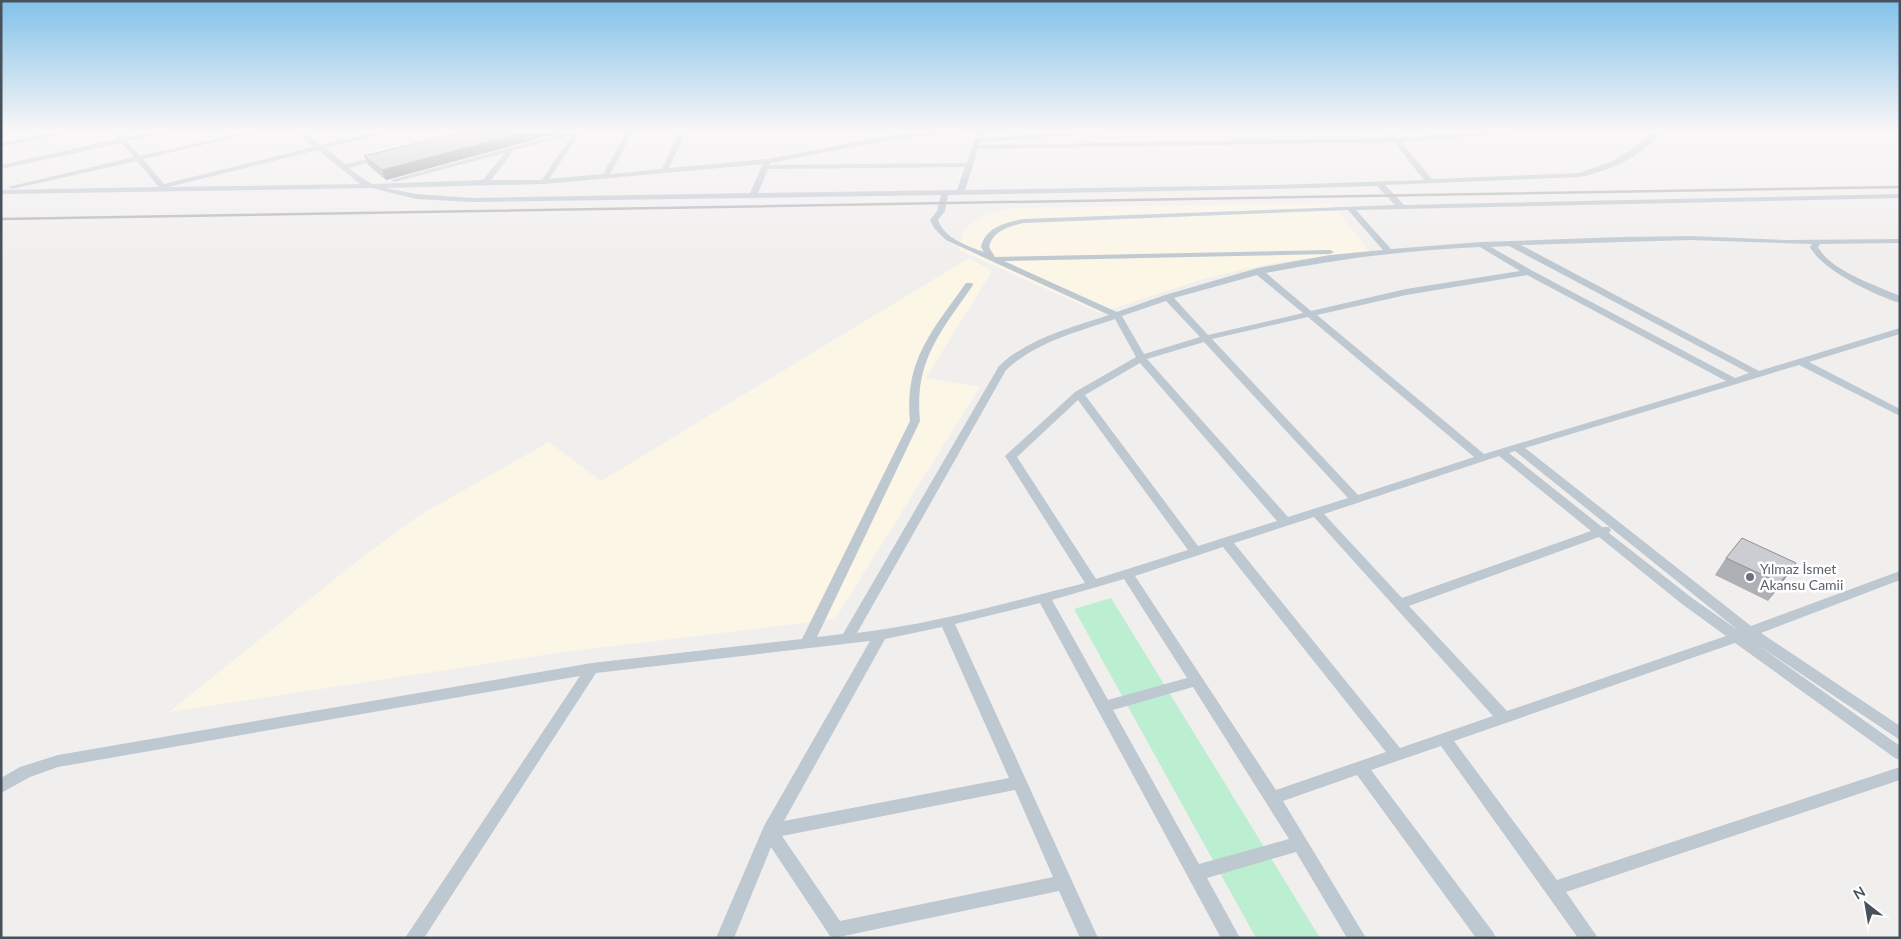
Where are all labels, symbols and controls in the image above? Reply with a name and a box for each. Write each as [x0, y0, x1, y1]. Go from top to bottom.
place label: Yılmaz İsmet Akansu Camii [1760, 560, 1843, 593]
marker: Yılmaz İsmet Akansu Camii [1744, 571, 1756, 583]
north arrow [1841, 879, 1891, 929]
text: N [1850, 882, 1868, 902]

